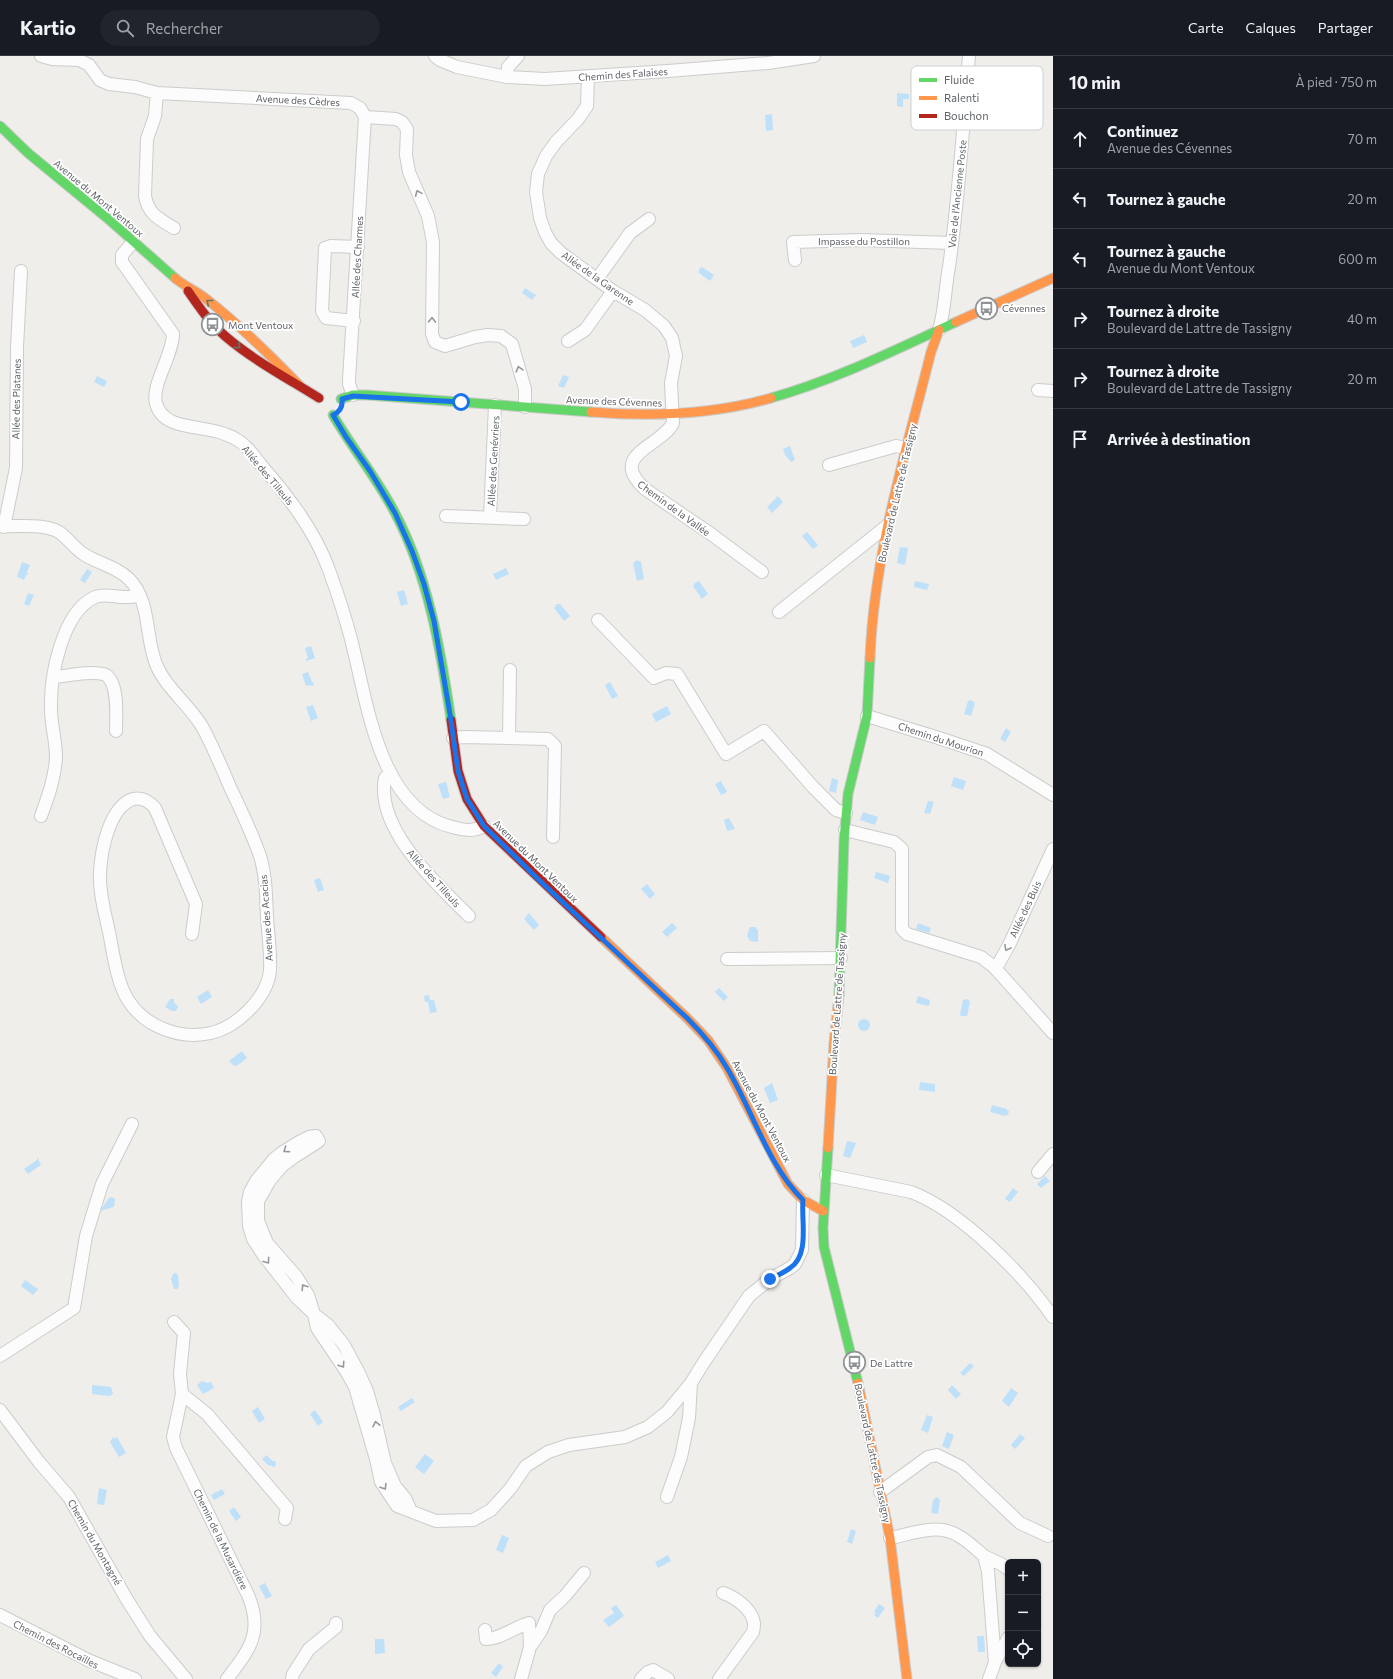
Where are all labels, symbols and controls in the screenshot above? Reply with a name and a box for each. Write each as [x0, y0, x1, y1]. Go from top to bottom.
search box [100, 10, 380, 46]
text: Kartio [20, 16, 76, 39]
icon: search [114, 17, 136, 39]
text: Rechercher [146, 19, 223, 37]
text: Carte [1188, 19, 1224, 36]
text: Calques [1246, 19, 1296, 36]
text: Partager [1318, 19, 1373, 36]
street label: Chemin des Falaises [578, 65, 669, 83]
legend [911, 66, 1043, 130]
text: 10 min [1069, 72, 1121, 93]
text: Fluide [944, 73, 974, 86]
text: À pied · 750 m [1295, 74, 1377, 90]
text: Ralenti [944, 91, 980, 104]
street label: Avenue des Cèdres [256, 92, 341, 108]
text: Bouchon [944, 109, 988, 122]
text: Continuez [1107, 122, 1178, 140]
icon: ahead [1069, 128, 1091, 150]
text: 70 m [1348, 131, 1377, 147]
street label: Voie de l'Ancienne Poste [945, 139, 969, 249]
text: Avenue des Cévennes [1107, 140, 1232, 156]
street label: Avenue du Mont Ventoux [52, 157, 147, 240]
icon: left [1069, 188, 1091, 210]
one-way arrow [415, 190, 423, 197]
text: Tournez à gauche [1107, 190, 1226, 208]
text: 20 m [1348, 191, 1377, 207]
street label: Allée des Charmes [349, 215, 365, 298]
street label: Impasse du Postillon [818, 235, 910, 247]
text: Tournez à gauche [1107, 242, 1226, 260]
icon: left [1069, 248, 1091, 270]
street label: Allée de la Garenne [560, 249, 636, 307]
text: 600 m [1338, 251, 1377, 267]
text: Avenue du Mont Ventoux [1107, 260, 1255, 276]
bus stop icon: Cévennes [973, 295, 999, 321]
one-way arrow [207, 299, 214, 306]
place label: Cévennes [1002, 302, 1046, 314]
text: Tournez à droite [1107, 302, 1219, 320]
icon: right [1069, 308, 1091, 330]
text: 40 m [1347, 311, 1377, 327]
bus stop icon: Mont Ventoux [200, 312, 226, 338]
one-way arrow [428, 317, 436, 323]
place label: Mont Ventoux [228, 319, 294, 331]
text: Boulevard de Lattre de Tassigny [1107, 320, 1292, 336]
one-way arrow [234, 341, 241, 348]
street label: Allée des Platanes [9, 358, 23, 440]
text: Tournez à droite [1107, 362, 1219, 380]
one-way arrow [515, 365, 524, 372]
icon: right [1069, 368, 1091, 390]
text: 20 m [1348, 371, 1377, 387]
text: Boulevard de Lattre de Tassigny [1107, 380, 1292, 396]
route start [452, 393, 470, 411]
street label: Avenue des Cévennes [566, 393, 663, 409]
street label: Allée des Genévriers [485, 415, 501, 507]
street label: Boulevard de Lattre de Tassigny [875, 422, 919, 564]
icon: arrive [1069, 428, 1091, 450]
text: Arrivée à destination [1107, 430, 1250, 448]
street label: Allée des Tilleuls [240, 443, 297, 508]
street label: Chemin de la Vallée [635, 478, 713, 538]
street label: Chemin du Mourion [897, 719, 985, 759]
street label: Avenue du Mont Ventoux [491, 817, 582, 905]
street label: Allée des Tilleuls [405, 846, 464, 910]
street label: Avenue des Acacias [257, 874, 275, 962]
street label: Allée des Buis [1007, 878, 1044, 939]
street label: Boulevard de Lattre de Tassigny [826, 933, 848, 1075]
one-way arrow [1004, 944, 1012, 951]
street label: Avenue du Mont Ventoux [730, 1058, 794, 1165]
one-way arrow [284, 1145, 291, 1152]
one-way arrow [262, 1256, 269, 1263]
route end [761, 1270, 779, 1288]
one-way arrow [301, 1285, 308, 1292]
bus stop icon: De Lattre [841, 1350, 867, 1376]
place label: De Lattre [870, 1357, 913, 1369]
one-way arrow [337, 1361, 345, 1368]
street label: Boulevard de Lattre de Tassigny [852, 1382, 894, 1524]
one-way arrow [372, 1421, 380, 1427]
one-way arrow [380, 1483, 387, 1490]
street label: Chemin de la Musardière [191, 1487, 251, 1591]
street label: Chemin du Montagné [66, 1497, 124, 1587]
map controls [1005, 1559, 1041, 1667]
button: + [1005, 1559, 1041, 1595]
button: − [1005, 1595, 1041, 1631]
street label: Chemin des Rocailles [11, 1617, 101, 1671]
button: locate [1005, 1631, 1041, 1667]

